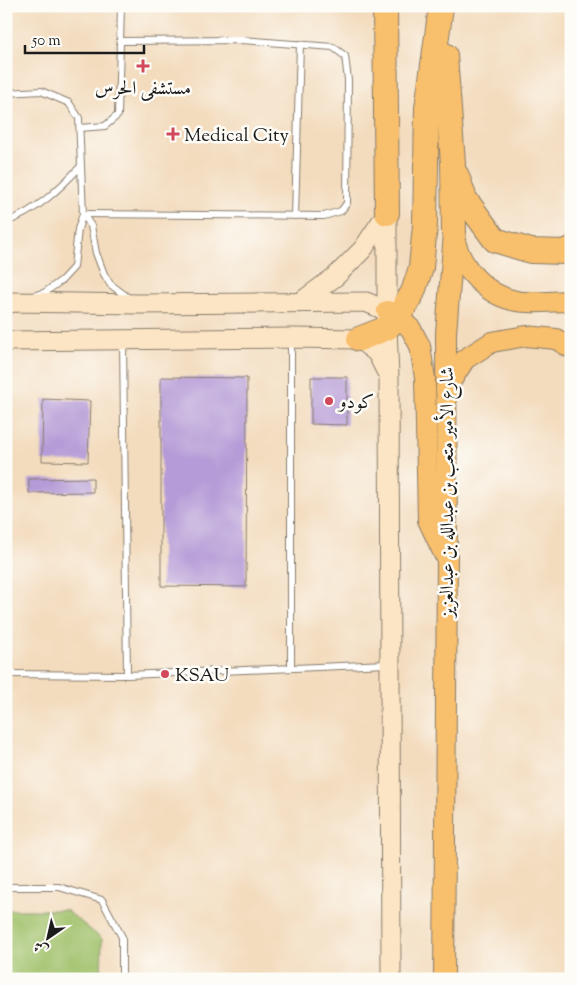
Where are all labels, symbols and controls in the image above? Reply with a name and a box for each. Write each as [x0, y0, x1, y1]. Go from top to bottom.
scale bar [25, 22, 144, 54]
text: 50 m [31, 31, 61, 52]
marker: مستشفى الحرس [136, 59, 150, 73]
place label: مستشفى الحرس [95, 76, 191, 103]
place label: Medical City [184, 123, 290, 150]
marker: Medical City [166, 127, 180, 141]
street label: شارع الأمير متعب بن عبدالله بن عبدالعزيز [433, 367, 462, 619]
place label: كودو [337, 390, 374, 417]
marker: كودو [323, 395, 335, 407]
place label: KSAU [175, 663, 230, 690]
marker: KSAU [159, 668, 171, 680]
north arrow [22, 912, 72, 962]
text: ش [30, 935, 53, 959]

